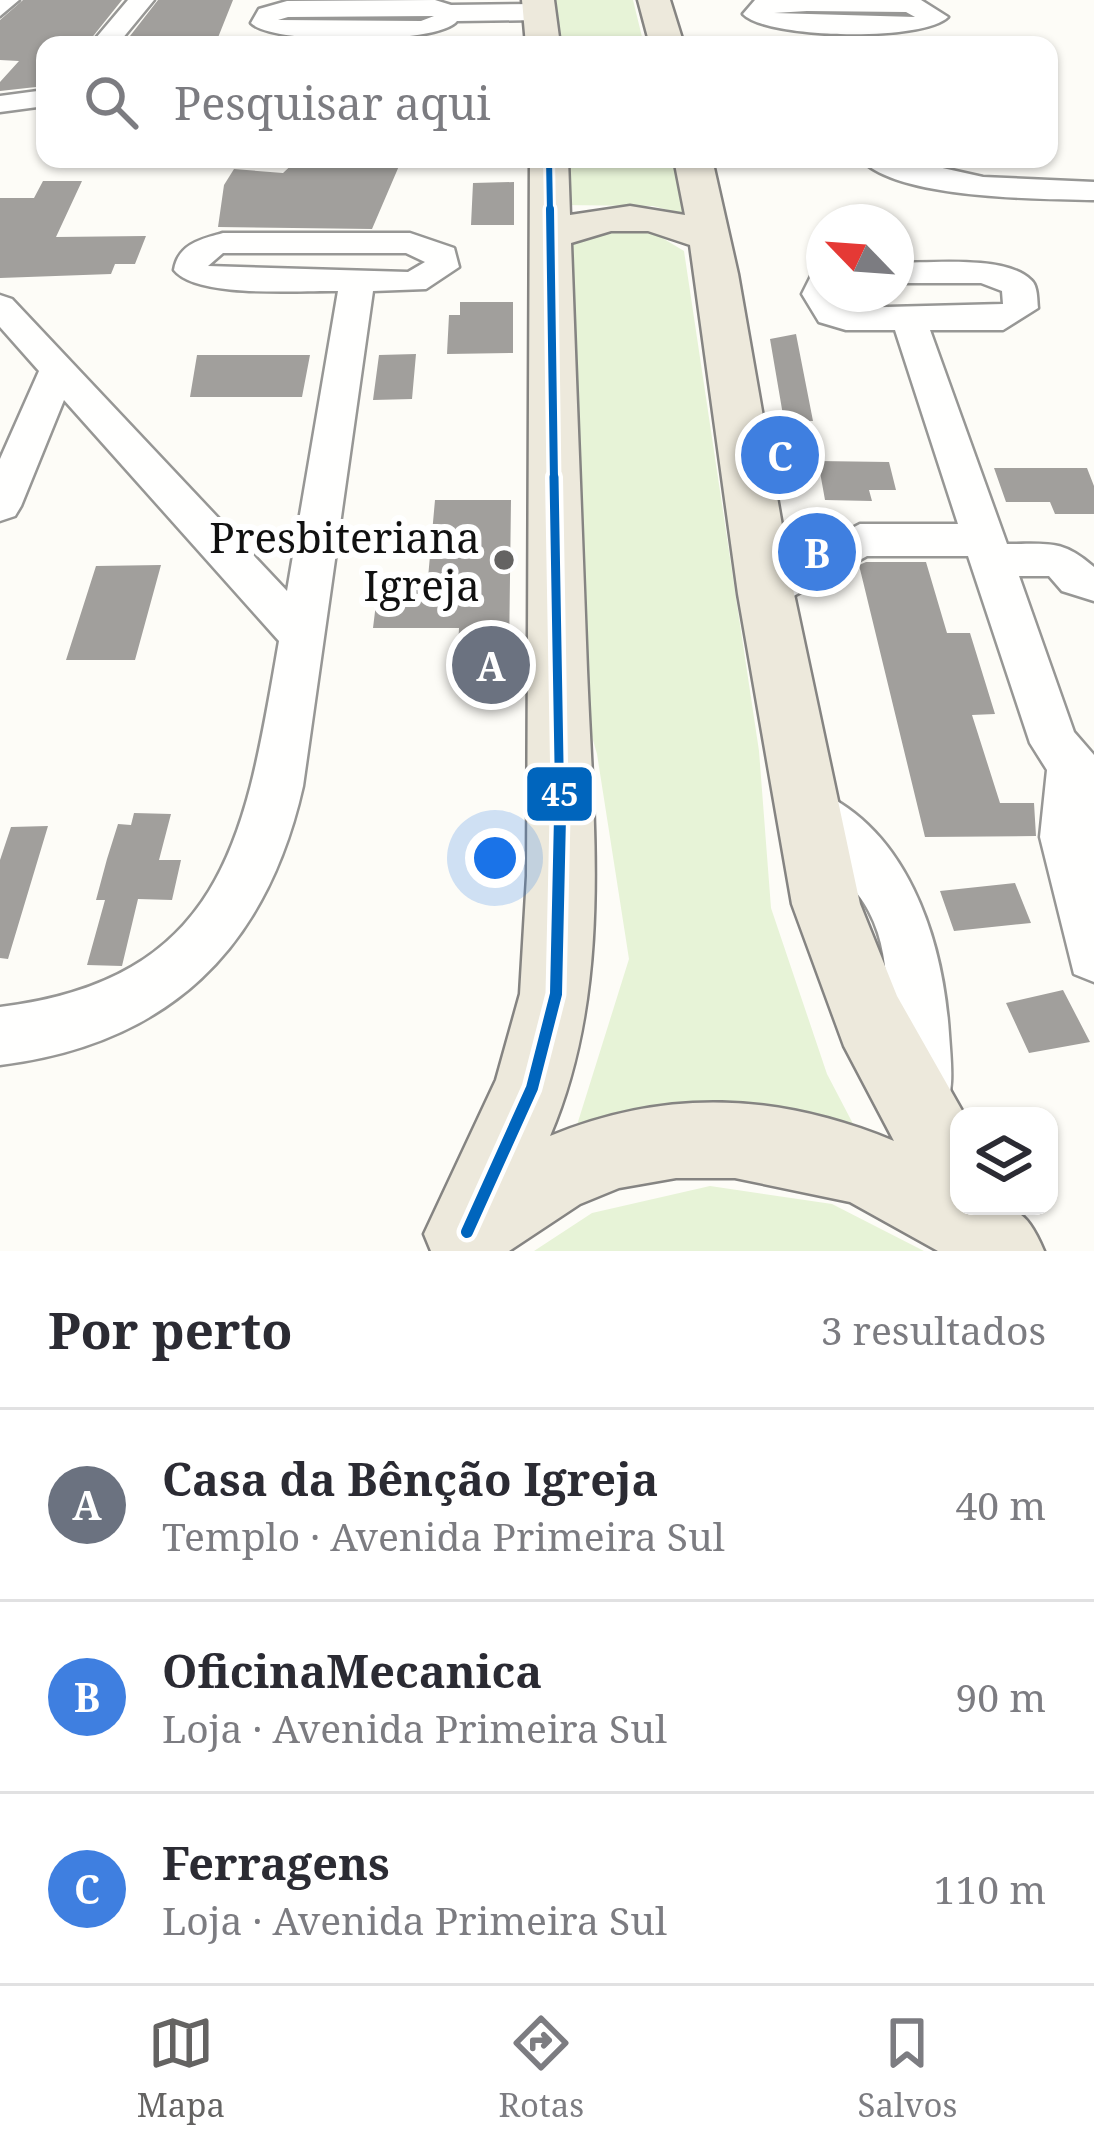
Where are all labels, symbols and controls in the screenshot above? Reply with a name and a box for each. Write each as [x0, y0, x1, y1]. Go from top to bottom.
search box [36, 36, 1058, 168]
icon: search [78, 69, 144, 135]
text: Pesquisar aqui [174, 72, 491, 133]
north arrow [806, 204, 914, 312]
pin: C [741, 410, 819, 500]
pin: B [778, 507, 856, 597]
place label: Presbiteriana Igreja [209, 508, 480, 613]
marker: Presbiteriana Igreja [491, 547, 517, 573]
pin: A [452, 620, 530, 710]
line badge: 45 [525, 765, 594, 823]
text: 45 [541, 771, 579, 816]
your location [465, 828, 525, 888]
map controls [950, 1107, 1058, 1215]
button: layers [950, 1107, 1058, 1215]
text: Por perto [48, 1294, 293, 1364]
text: 3 resultados [821, 1303, 1046, 1356]
text: Casa da Bênção Igreja [162, 1448, 658, 1509]
text: A [72, 1478, 102, 1531]
text: 40 m [955, 1478, 1046, 1531]
text: Templo · Avenida Primeira Sul [162, 1509, 725, 1562]
text: OficinaMecanica [162, 1640, 542, 1701]
text: B [74, 1670, 100, 1723]
text: 90 m [955, 1670, 1046, 1723]
text: Loja · Avenida Primeira Sul [162, 1701, 667, 1754]
text: Ferragens [162, 1832, 390, 1893]
text: C [74, 1862, 100, 1915]
text: 110 m [934, 1862, 1046, 1915]
text: Loja · Avenida Primeira Sul [162, 1893, 667, 1946]
tab: Mapa [137, 2010, 225, 2127]
tab: Rotas [498, 2010, 584, 2127]
tab: Salvos [858, 2010, 957, 2127]

